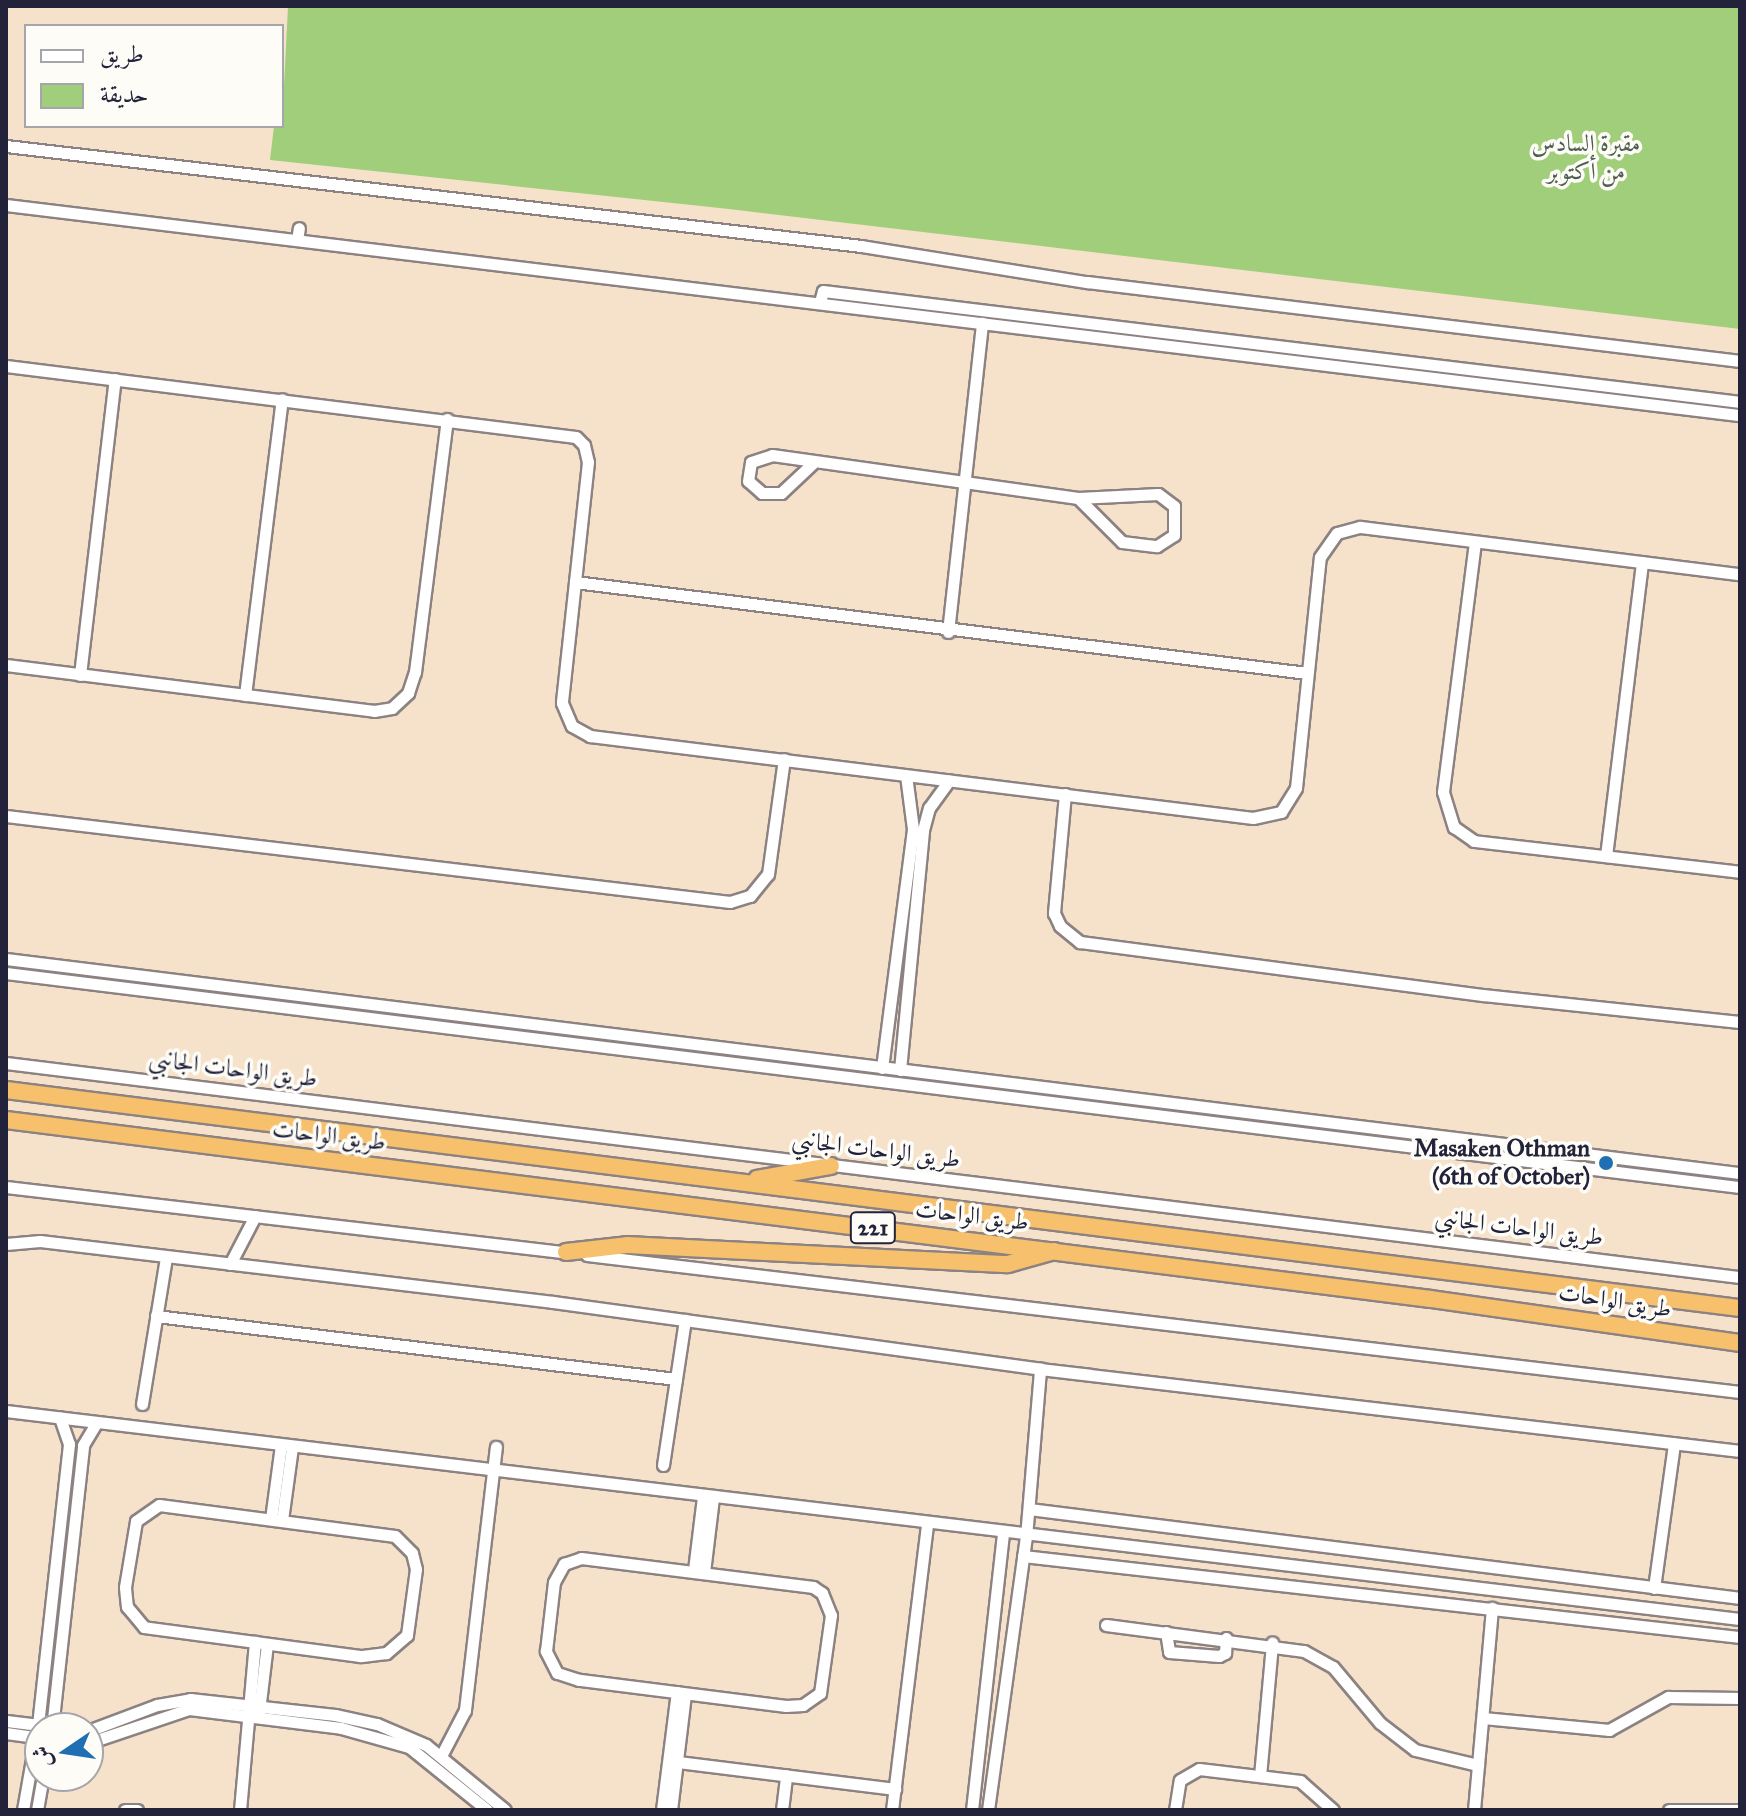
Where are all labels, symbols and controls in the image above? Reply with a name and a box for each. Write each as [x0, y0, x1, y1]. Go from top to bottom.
legend [24, 24, 284, 128]
text: طريق [100, 39, 144, 69]
text: حديقة [100, 79, 149, 109]
park label: مقبرة السادس من أكتوبر [1532, 130, 1640, 186]
street label: طريق الواحات الجانبي [147, 1044, 319, 1094]
street label: طريق الواحات [271, 1115, 387, 1157]
street label: طريق الواحات الجانبي [790, 1125, 962, 1175]
place label: Masaken Othman (6th of October) [1414, 1135, 1590, 1191]
marker: Masaken Othman (6th of October) [1597, 1154, 1615, 1172]
street label: طريق الواحات [914, 1195, 1030, 1237]
street label: طريق الواحات الجانبي [1433, 1203, 1605, 1253]
road number: 221 [849, 1210, 897, 1246]
street label: طريق الواحات [1556, 1278, 1674, 1324]
north arrow [24, 1712, 104, 1792]
text: ش [26, 1743, 58, 1771]

